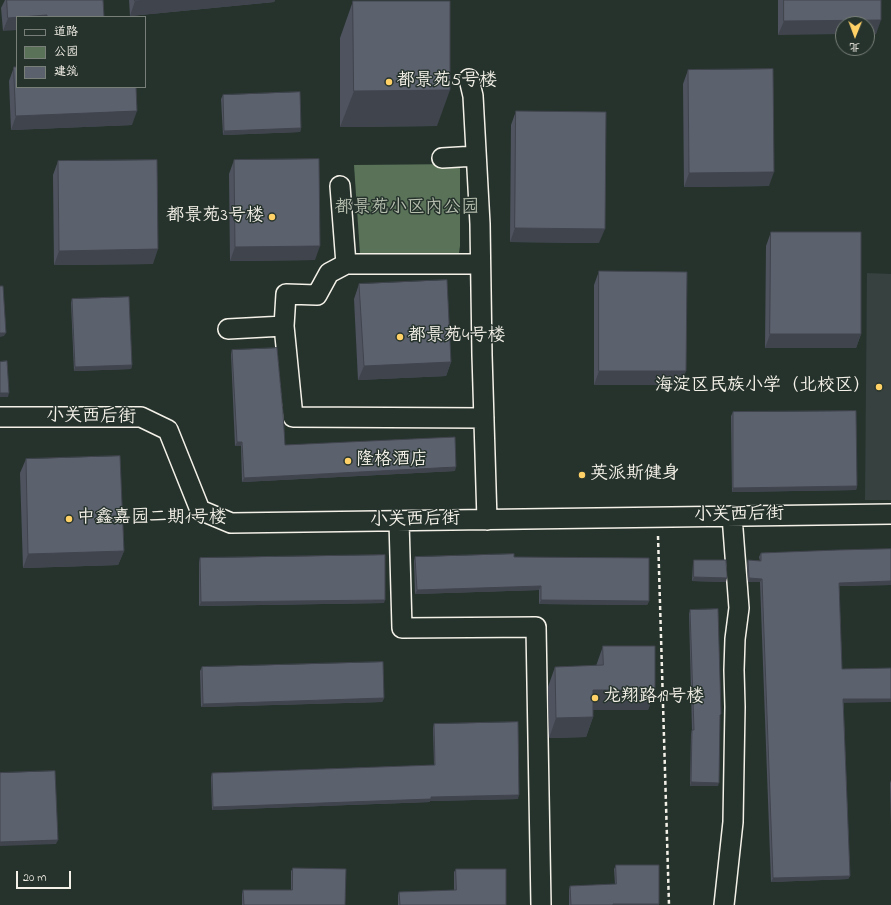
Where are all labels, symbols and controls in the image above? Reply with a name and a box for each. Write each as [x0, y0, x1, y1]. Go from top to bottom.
legend [16, 16, 146, 88]
north arrow [835, 16, 875, 56]
text: 道路 [54, 23, 78, 41]
text: 北 [849, 39, 860, 55]
text: 公园 [54, 43, 78, 61]
text: 建筑 [54, 63, 78, 81]
place label: 都景苑5号楼 [397, 71, 497, 93]
marker: 都景苑5号楼 [384, 77, 394, 87]
park label: 都景苑小区内公园 [335, 198, 479, 220]
place label: 都景苑3号楼 [167, 206, 264, 228]
marker: 都景苑3号楼 [267, 212, 277, 222]
place label: 都景苑4号楼 [408, 326, 505, 348]
marker: 都景苑4号楼 [395, 332, 405, 342]
place label: 海淀区民族小学（北校区） [655, 376, 871, 398]
marker: 海淀区民族小学（北校区） [874, 382, 884, 392]
street label: 小关西后街 [46, 406, 136, 430]
place label: 隆格酒店 [356, 450, 428, 472]
marker: 隆格酒店 [343, 456, 353, 466]
place label: 英派斯健身 [590, 464, 680, 486]
marker: 英派斯健身 [577, 470, 587, 480]
street label: 小关西后街 [694, 504, 784, 528]
place label: 中鑫嘉园二期1号楼 [77, 508, 227, 530]
street label: 小关西后街 [370, 509, 460, 533]
marker: 中鑫嘉园二期1号楼 [64, 514, 74, 524]
place label: 龙翔路19号楼 [603, 687, 704, 709]
marker: 龙翔路19号楼 [590, 693, 600, 703]
scale bar [18, 863, 73, 889]
text: 20 m [23, 869, 46, 887]

